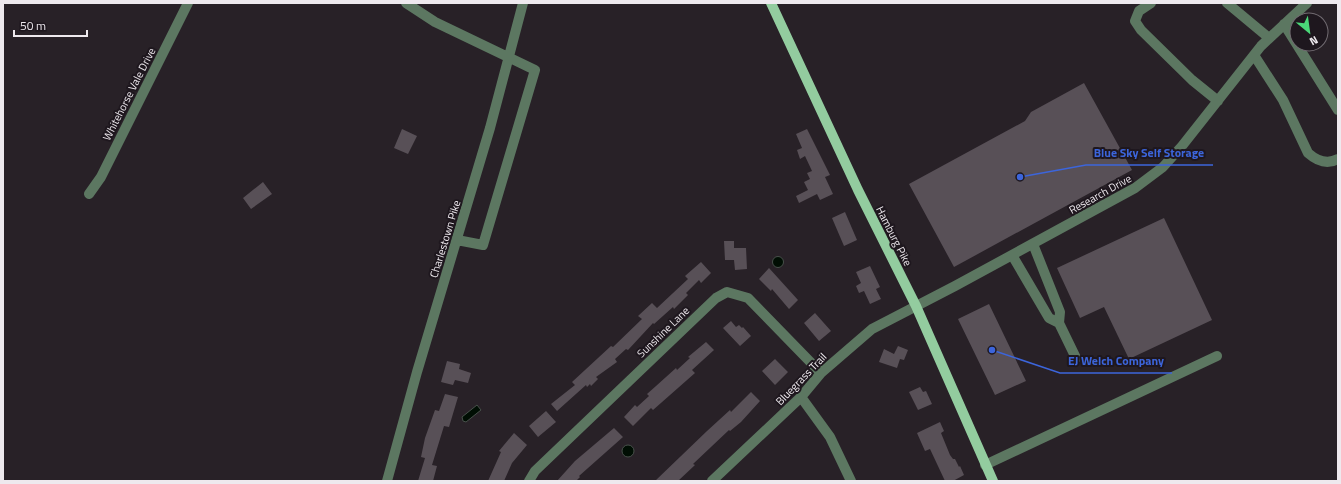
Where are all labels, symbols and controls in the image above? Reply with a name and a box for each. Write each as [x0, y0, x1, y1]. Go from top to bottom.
scale bar [14, 12, 87, 38]
north arrow [1289, 12, 1329, 52]
text: 50 m [20, 16, 46, 35]
text: N [1307, 32, 1321, 50]
street label: Whitehorse Vale Drive [99, 44, 160, 143]
callout: Blue Sky Self Storage [1086, 141, 1213, 165]
text: Blue Sky Self Storage [1094, 143, 1204, 162]
street label: Research Drive [1066, 170, 1135, 218]
street label: Charlestown Pike [426, 198, 465, 280]
street label: Hamburg Pike [872, 203, 916, 269]
street label: Sunshine Lane [633, 303, 693, 361]
street label: Bluegrass Trail [772, 349, 830, 409]
callout: EJ Welch Company [1060, 349, 1172, 373]
text: EJ Welch Company [1068, 351, 1164, 370]

